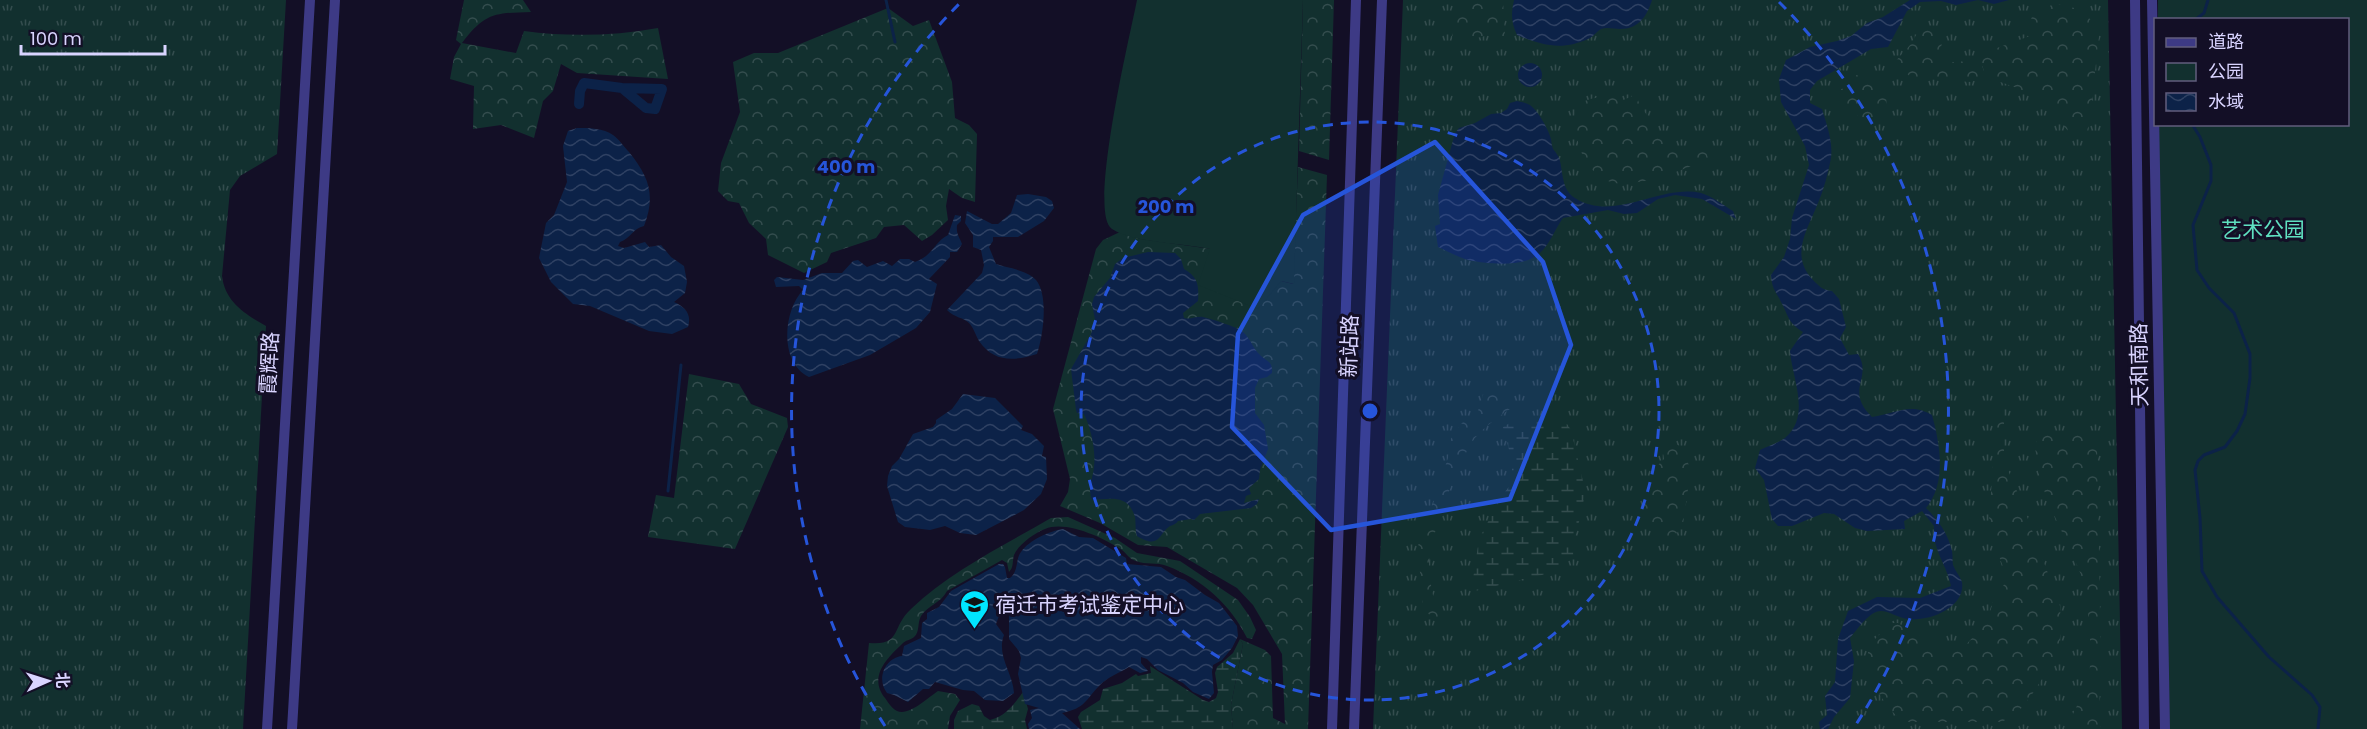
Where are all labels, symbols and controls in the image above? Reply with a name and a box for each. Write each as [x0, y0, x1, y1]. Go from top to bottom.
scale bar [21, 18, 165, 56]
legend [2154, 18, 2349, 126]
text: 100 m [30, 26, 82, 51]
text: 道路 [2208, 29, 2244, 54]
text: 公园 [2208, 59, 2244, 84]
text: 水域 [2208, 89, 2244, 114]
text: 400 m [817, 154, 875, 179]
text: 200 m [1138, 194, 1194, 219]
park label: 艺术公园 [2221, 215, 2305, 244]
street label: 新站路 [1333, 314, 1365, 378]
street label: 天和南路 [2124, 323, 2154, 407]
street label: 霞辉路 [253, 331, 285, 395]
centre of rings [1360, 401, 1380, 421]
school or university icon: 宿迁市考试鉴定中心 [958, 588, 990, 630]
place label: 宿迁市考试鉴定中心 [995, 590, 1184, 619]
north arrow [18, 651, 78, 711]
text: 北 [51, 672, 74, 689]

